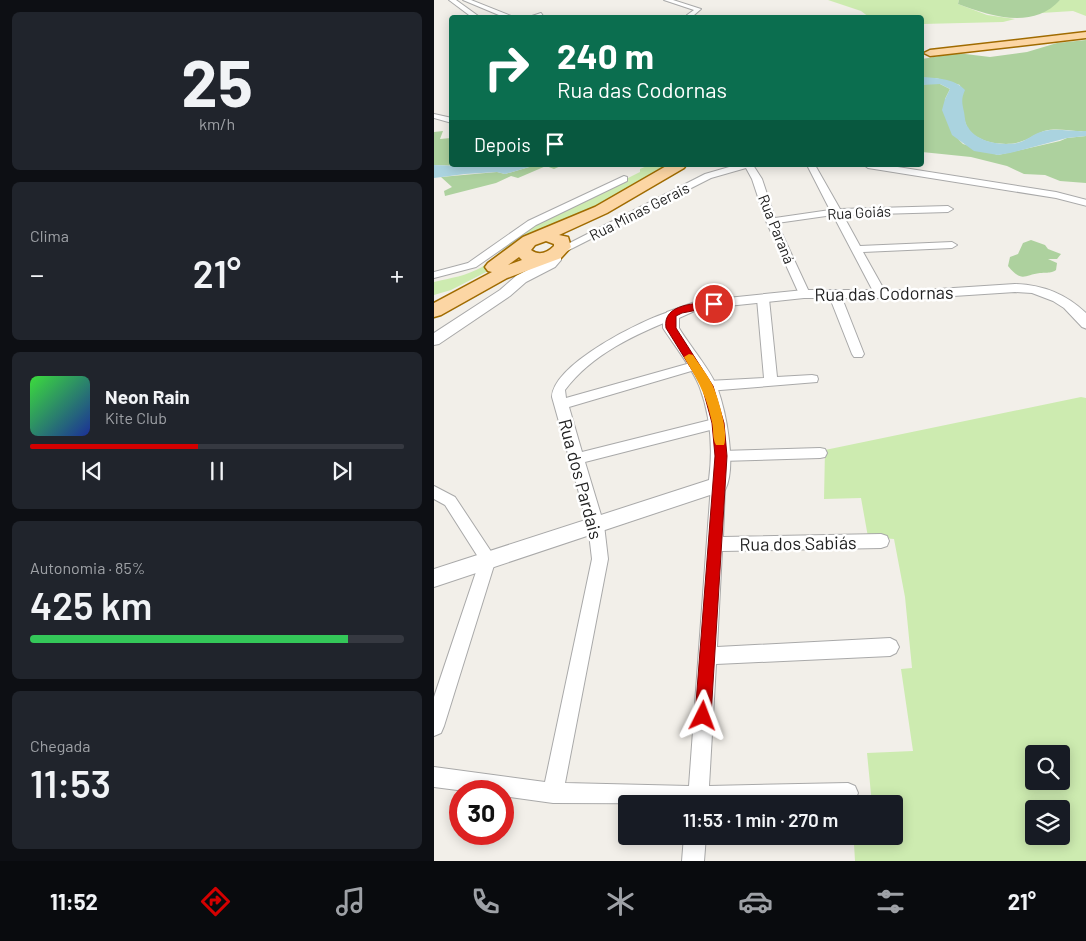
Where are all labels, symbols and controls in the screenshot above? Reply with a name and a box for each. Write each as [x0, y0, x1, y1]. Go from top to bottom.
text: 240 m [557, 34, 654, 76]
icon: right [474, 35, 539, 100]
text: 25 [181, 42, 253, 120]
text: Rua das Codornas [557, 76, 727, 102]
text: km/h [199, 114, 235, 133]
icon: arrive [541, 130, 569, 158]
text: Depois [474, 133, 531, 156]
street label: Rua Minas Gerais [586, 178, 692, 244]
street label: Rua Paraná [755, 192, 799, 266]
street label: Rua Goiás [827, 201, 891, 223]
text: Clima [30, 226, 69, 245]
text: 21° [193, 250, 241, 296]
text: − [30, 257, 44, 291]
text: + [390, 257, 404, 291]
street label: Rua das Codornas [814, 281, 954, 305]
pin [693, 283, 735, 325]
icon: arrive [700, 290, 728, 318]
text: Neon Rain [105, 385, 190, 408]
text: Kite Club [105, 408, 167, 427]
street label: Rua dos Pardais [554, 416, 608, 542]
icon: previous [78, 457, 106, 485]
icon: pause [203, 457, 231, 485]
icon: next [328, 457, 356, 485]
street label: Rua dos Sabiás [739, 531, 857, 555]
text: Autonomia · 85% [30, 558, 145, 577]
text: 425 km [30, 582, 152, 628]
position arrow [676, 689, 728, 741]
text: Chegada [30, 736, 90, 755]
map controls [1025, 745, 1070, 845]
button: search [1025, 745, 1070, 790]
text: 11:53 [30, 760, 111, 806]
speed limit sign: 30 [449, 780, 514, 845]
button: layers [1025, 800, 1070, 845]
text: 11:53 · 1 min · 270 m [683, 808, 838, 831]
icon: directions [198, 884, 233, 919]
icon: music [333, 884, 368, 919]
icon: phone [468, 884, 503, 919]
icon: climate [603, 884, 638, 919]
icon: car [738, 884, 773, 919]
icon: filters [873, 884, 908, 919]
text: 11:52 [50, 888, 98, 914]
text: 21° [1008, 888, 1036, 914]

